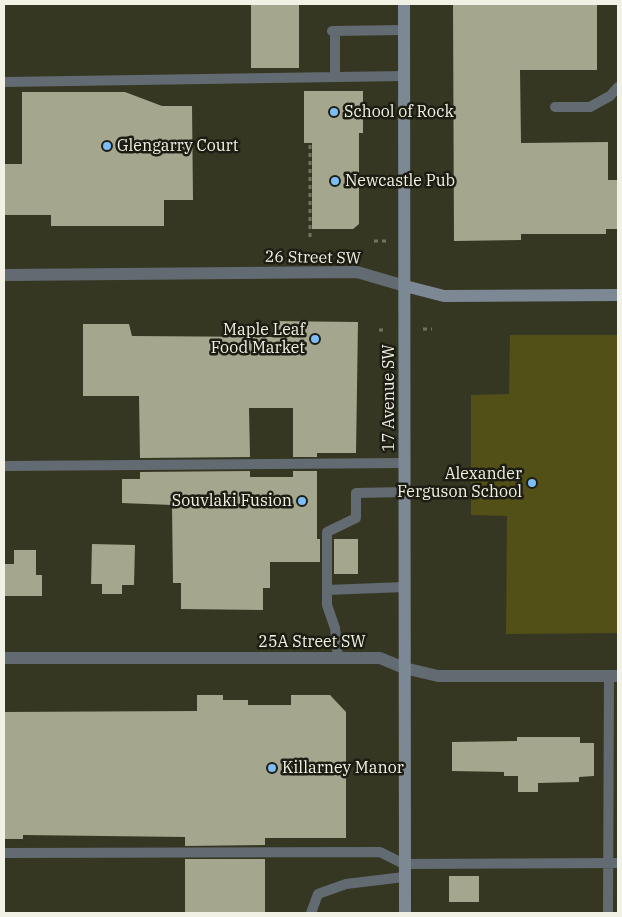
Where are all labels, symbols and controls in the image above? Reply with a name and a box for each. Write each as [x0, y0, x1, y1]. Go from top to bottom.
place label: School of Rock [344, 102, 454, 122]
marker: School of Rock [328, 106, 340, 118]
place label: Glengarry Court [117, 136, 238, 156]
marker: Glengarry Court [101, 140, 113, 152]
place label: Newcastle Pub [345, 171, 455, 191]
marker: Newcastle Pub [329, 175, 341, 187]
street label: 26 Street SW [265, 248, 361, 268]
place label: Maple Leaf Food Market [211, 320, 305, 358]
marker: Maple Leaf Food Market [309, 333, 321, 345]
street label: 17 Avenue SW [379, 344, 399, 452]
place label: Alexander Ferguson School [397, 464, 522, 502]
marker: Alexander Ferguson School [526, 477, 538, 489]
place label: Souvlaki Fusion [172, 491, 292, 511]
marker: Souvlaki Fusion [296, 495, 308, 507]
street label: 25A Street SW [258, 632, 366, 652]
place label: Killarney Manor [282, 758, 404, 778]
marker: Killarney Manor [266, 762, 278, 774]

